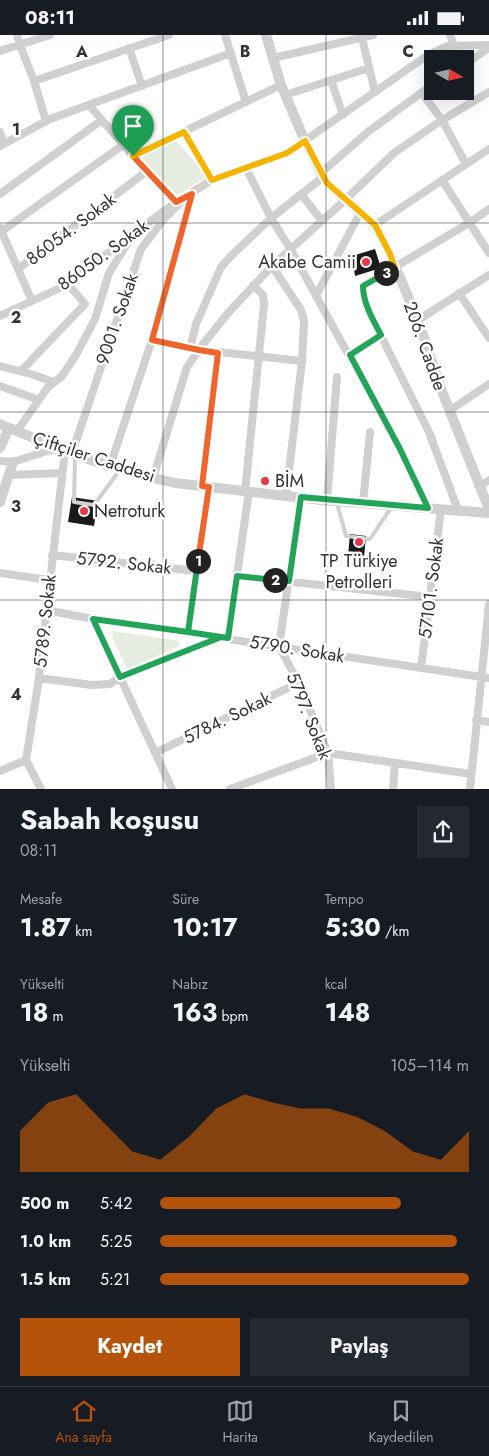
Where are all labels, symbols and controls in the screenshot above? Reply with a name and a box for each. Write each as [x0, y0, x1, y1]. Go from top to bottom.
text: 08:11 [25, 4, 75, 31]
text: A [75, 40, 88, 63]
text: B [240, 40, 250, 63]
text: C [402, 40, 414, 63]
north arrow [424, 50, 474, 100]
map controls [424, 50, 474, 100]
pin [112, 105, 154, 156]
icon: arrive [119, 112, 147, 140]
text: 1 [12, 118, 20, 141]
street label: 86054. Sokak [21, 186, 121, 271]
street label: 86050. Sokak [52, 213, 154, 297]
place label: Akabe Camii [258, 249, 356, 275]
marker: Akabe Camii [360, 256, 372, 268]
pin: 3 [374, 261, 398, 285]
text: 3 [382, 263, 391, 283]
street label: 9001. Sokak [89, 270, 145, 368]
street label: 206. Cadde [397, 298, 453, 394]
text: 2 [11, 306, 21, 329]
street label: Çiftçiler Caddesi [29, 425, 159, 489]
place label: BİM [275, 468, 304, 494]
marker: BİM [259, 475, 271, 487]
text: 3 [11, 495, 21, 518]
place label: Netroturk [94, 498, 165, 524]
marker: Netroturk [78, 505, 90, 517]
marker: TP Türkiye Petrolleri [353, 536, 365, 548]
street label: 57101. Sokak [412, 536, 450, 640]
street label: 5792. Sokak [75, 545, 173, 581]
place label: TP Türkiye Petrolleri [320, 548, 398, 595]
pin: 1 [186, 549, 210, 573]
text: 1 [195, 551, 202, 571]
pin: 2 [262, 567, 288, 593]
text: 2 [271, 570, 280, 590]
street label: 5789. Sokak [27, 573, 63, 669]
street label: 5790. Sokak [248, 629, 346, 669]
street label: 5797. Sokak [280, 668, 338, 764]
text: 4 [10, 683, 22, 706]
street label: 5784. Sokak [179, 685, 275, 750]
text: Sabah koşusu [20, 799, 199, 840]
button: share [417, 806, 469, 858]
text: 08:11 [20, 839, 58, 862]
text: Mesafe [20, 889, 62, 909]
text: Süre [172, 889, 199, 909]
text: Tempo [325, 889, 364, 909]
text: 1.87 [20, 909, 71, 945]
text: 10:17 [172, 909, 237, 945]
text: 5:30 [325, 909, 381, 945]
text: km [71, 921, 92, 941]
text: /km [381, 921, 409, 941]
text: Yükselti [20, 974, 64, 994]
text: Nabız [172, 974, 208, 994]
text: kcal [325, 974, 347, 994]
text: 18 [20, 994, 48, 1030]
text: 163 [172, 994, 217, 1030]
text: 148 [325, 994, 371, 1030]
text: m [48, 1006, 64, 1026]
text: bpm [217, 1006, 248, 1026]
text: Yükselti [20, 1054, 71, 1077]
text: 105–114 m [390, 1054, 469, 1077]
text: 500 m [20, 1192, 69, 1215]
text: 5:42 [100, 1192, 132, 1215]
text: 1.0 km [20, 1230, 71, 1253]
text: 5:25 [100, 1230, 132, 1253]
text: 1.5 km [20, 1268, 71, 1291]
text: 5:21 [100, 1268, 130, 1291]
button: Kaydet [20, 1318, 240, 1376]
button: Paylaş [250, 1318, 469, 1376]
tab: Ana sayfa [55, 1397, 112, 1447]
tab: Harita [223, 1397, 258, 1447]
tab: Kaydedilen [368, 1397, 434, 1447]

